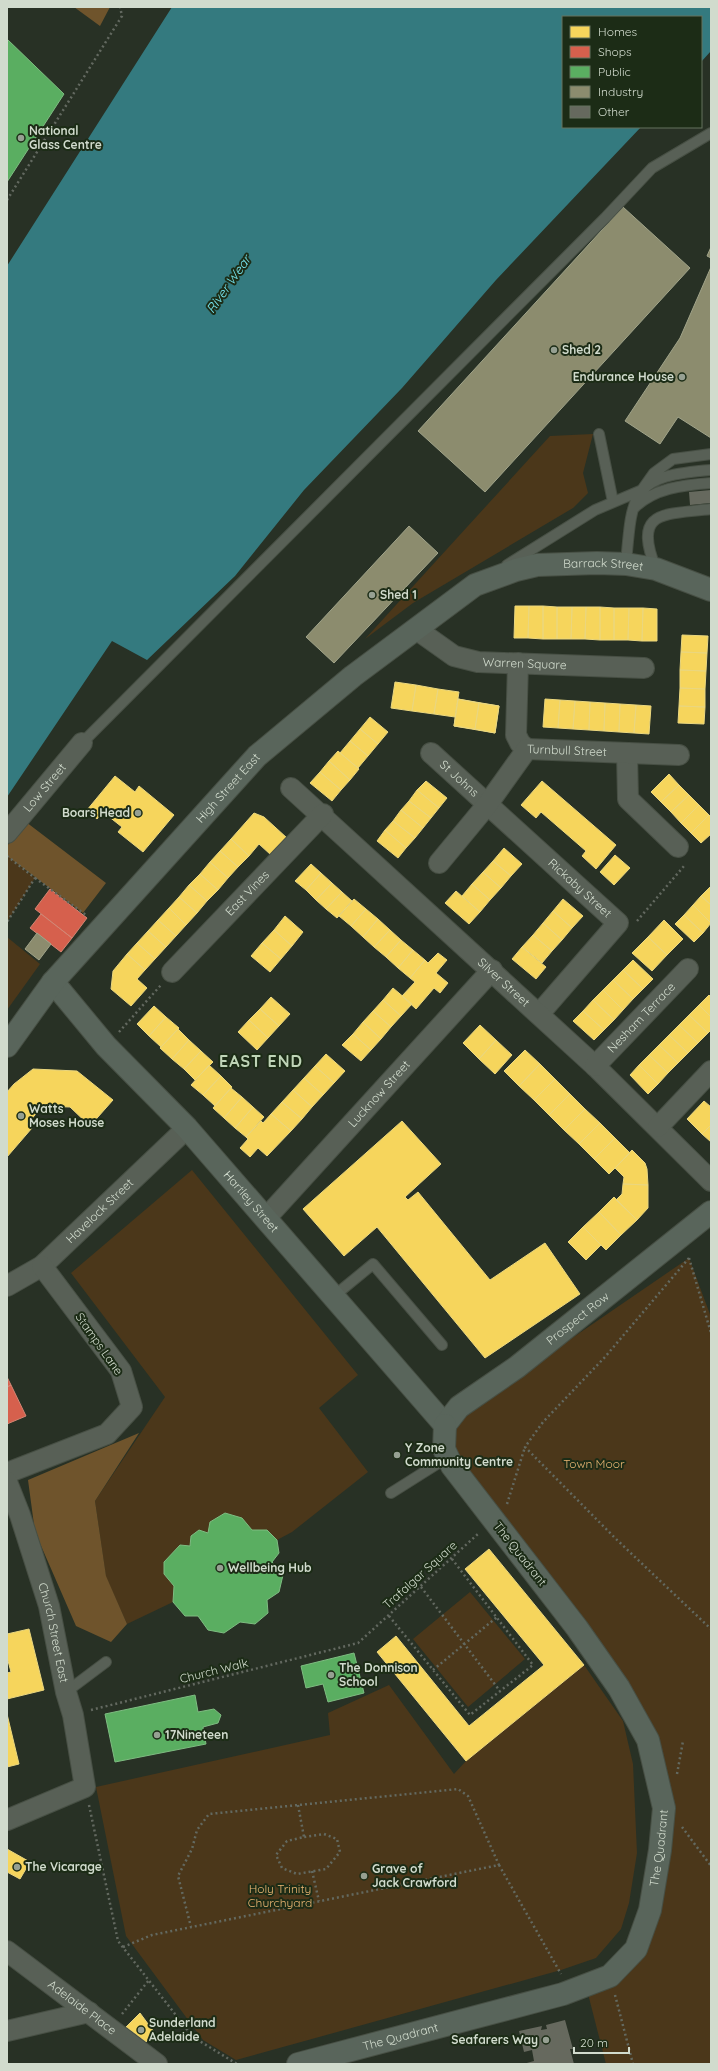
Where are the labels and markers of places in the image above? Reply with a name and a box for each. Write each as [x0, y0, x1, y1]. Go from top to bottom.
place label: National Glass Centre [29, 123, 102, 152]
marker: National Glass Centre [16, 133, 26, 143]
place label: Shed 2 [562, 342, 601, 357]
marker: Shed 2 [549, 345, 559, 355]
place label: Endurance House [573, 369, 674, 384]
marker: Endurance House [677, 372, 687, 382]
place label: Shed 1 [380, 587, 417, 602]
marker: Shed 1 [367, 590, 377, 600]
place label: Boars Head [62, 805, 130, 820]
marker: Boars Head [133, 808, 143, 818]
place label: Watts Moses House [29, 1101, 104, 1130]
marker: Watts Moses House [16, 1111, 26, 1121]
place label: Y Zone Community Centre [405, 1440, 513, 1469]
marker: Y Zone Community Centre [392, 1450, 402, 1460]
place label: Wellbeing Hub [228, 1560, 312, 1575]
marker: Wellbeing Hub [215, 1563, 225, 1573]
place label: The Donnison School [339, 1660, 418, 1689]
marker: The Donnison School [326, 1670, 336, 1680]
place label: 17Nineteen [165, 1727, 228, 1742]
marker: 17Nineteen [152, 1730, 162, 1740]
place label: The Vicarage [25, 1859, 102, 1874]
place label: Grave of Jack Crawford [372, 1861, 457, 1890]
marker: The Vicarage [12, 1862, 22, 1872]
marker: Grave of Jack Crawford [359, 1871, 369, 1881]
place label: Sunderland Adelaide [149, 2015, 216, 2044]
marker: Sunderland Adelaide [136, 2025, 146, 2035]
place label: Seafarers Way [451, 2032, 538, 2047]
marker: Seafarers Way [541, 2035, 551, 2045]

